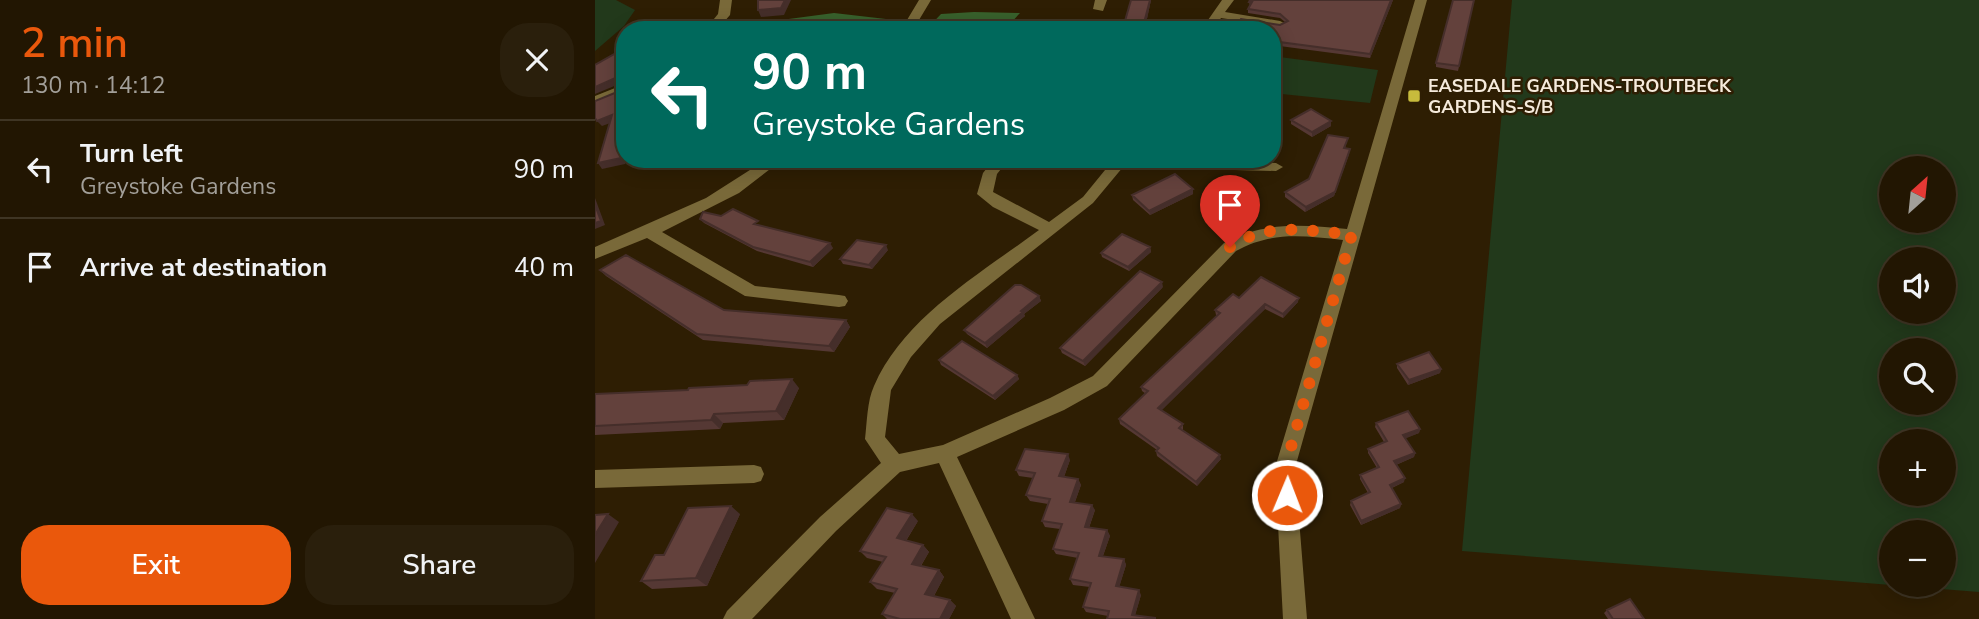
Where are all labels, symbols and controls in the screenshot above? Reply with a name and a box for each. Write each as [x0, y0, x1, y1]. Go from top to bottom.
text: 2 min [21, 15, 128, 72]
button: close [500, 23, 574, 97]
text: 90 m [752, 39, 867, 106]
icon: left [637, 49, 728, 140]
text: 130 m · 14:12 [21, 70, 166, 101]
place label: EASEDALE GARDENS-TROUTBECK GARDENS-S/B [1428, 74, 1732, 119]
marker: EASEDALE GARDENS-TROUTBECK GARDENS-S/B [1406, 88, 1422, 104]
text: Greystoke Gardens [752, 103, 1025, 146]
text: Turn left [80, 136, 183, 171]
icon: left [21, 150, 59, 188]
text: 90 m [514, 152, 574, 187]
north arrow [1879, 156, 1957, 233]
map controls [1879, 156, 1956, 597]
text: Greystoke Gardens [80, 171, 276, 202]
pin [1200, 175, 1260, 247]
icon: arrive [1211, 186, 1249, 224]
button: sound [1879, 247, 1956, 324]
icon: arrive [21, 248, 59, 286]
text: Arrive at destination [80, 250, 327, 285]
text: 40 m [514, 250, 574, 285]
button: search [1879, 338, 1956, 415]
button: + [1879, 429, 1956, 506]
position arrow [1250, 458, 1324, 532]
button: − [1879, 520, 1956, 597]
button: Exit [21, 525, 291, 605]
button: Share [305, 525, 574, 605]

